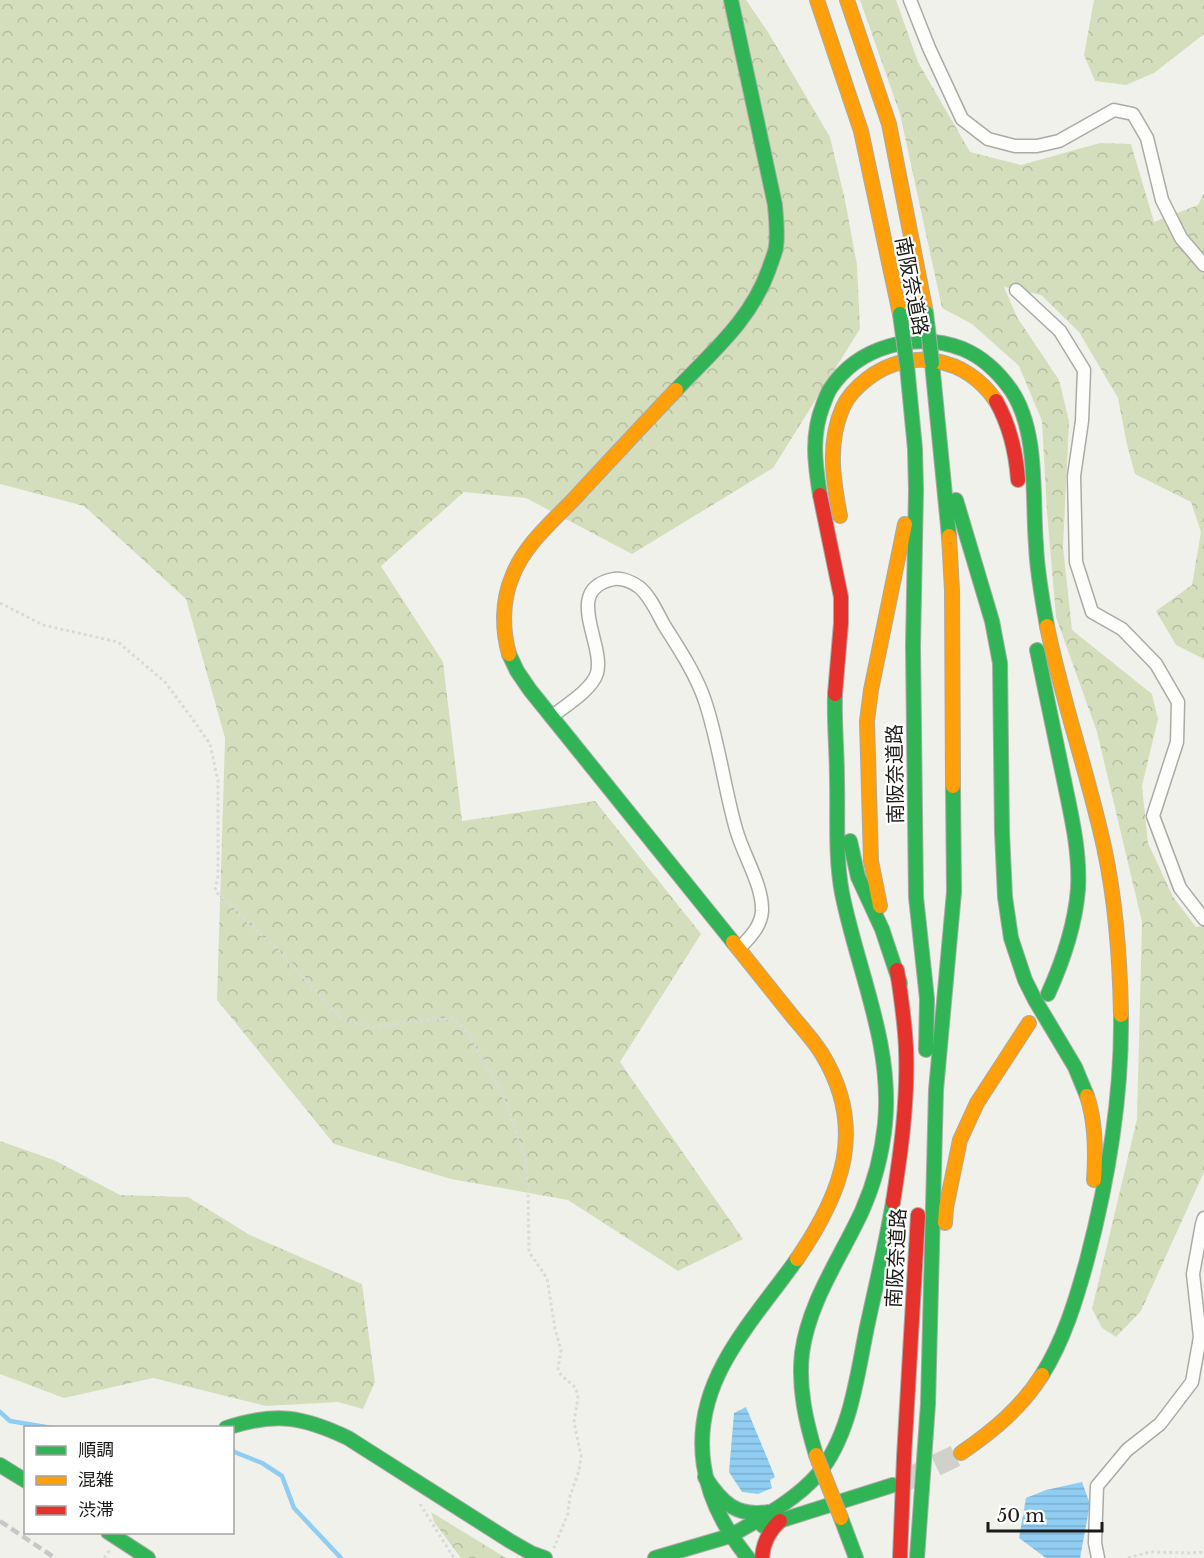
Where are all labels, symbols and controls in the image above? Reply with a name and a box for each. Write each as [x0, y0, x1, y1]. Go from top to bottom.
street label: 南阪奈道路 [891, 235, 933, 337]
street label: 南阪奈道路 [882, 724, 908, 824]
street label: 南阪奈道路 [881, 1207, 911, 1309]
legend [24, 1426, 234, 1534]
text: 順調 [78, 1439, 114, 1461]
text: 混雑 [78, 1469, 114, 1491]
scale bar [988, 1495, 1102, 1533]
text: 渋滞 [78, 1499, 114, 1521]
text: 50 m [997, 1505, 1045, 1527]

